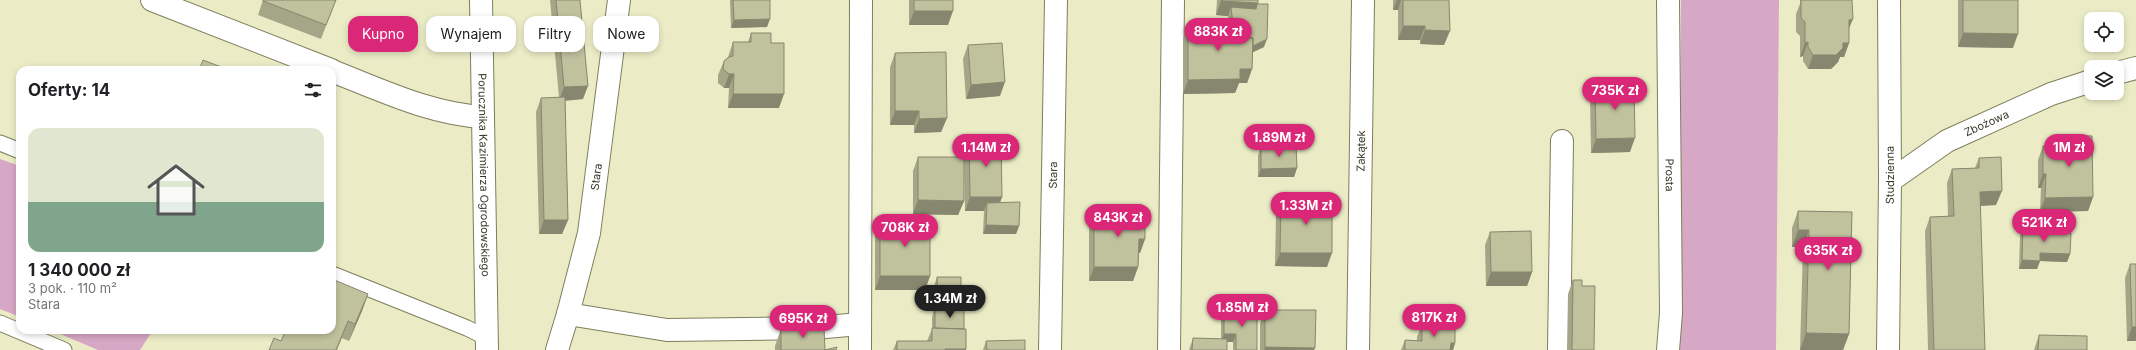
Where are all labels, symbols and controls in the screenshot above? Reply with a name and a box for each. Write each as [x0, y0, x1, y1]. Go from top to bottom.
map controls [2084, 12, 2124, 100]
button: locate [2084, 12, 2124, 52]
chip: Kupno [348, 16, 418, 52]
chip: Wynajem [426, 16, 516, 52]
chip: Filtry [524, 16, 585, 52]
chip: Nowe [593, 16, 659, 52]
pin: 883K zł [1181, 18, 1255, 52]
text: 883K zł [1194, 23, 1242, 39]
button: layers [2084, 60, 2124, 100]
street label: Porucznika Kazimierza Ogrodowskiego [475, 73, 493, 277]
pin: 735K zł [1578, 77, 1652, 111]
icon: filters [302, 79, 324, 101]
text: Oferty: 14 [28, 80, 110, 100]
text: 735K zł [1591, 82, 1639, 98]
street label: Zbożowa [1962, 107, 2011, 139]
pin: 1.89M zł [1238, 124, 1320, 158]
text: 1.89M zł [1253, 129, 1305, 145]
street label: Zakątek [1354, 130, 1368, 172]
pin: 1.14M zł [945, 134, 1027, 168]
pin: 1M zł [2041, 134, 2097, 168]
text: 1.14M zł [961, 139, 1011, 155]
text: 1M zł [2053, 139, 2085, 155]
street label: Studzienna [1883, 146, 1897, 204]
icon: home [140, 154, 212, 226]
street label: Prosta [1663, 158, 1677, 192]
street label: Stara [1046, 161, 1060, 189]
street label: Stara [588, 162, 605, 191]
pin: 1.33M zł [1265, 192, 1347, 226]
text: 1.33M zł [1280, 197, 1332, 213]
pin: 843K zł [1081, 204, 1155, 238]
text: 843K zł [1093, 209, 1143, 225]
pin: 521K zł [2007, 209, 2081, 243]
pin: 708K zł [868, 214, 942, 248]
text: 521K zł [2021, 214, 2067, 230]
text: 708K zł [881, 219, 929, 235]
pin: 635K zł [1791, 237, 1865, 271]
text: 635K zł [1804, 242, 1852, 258]
text: 1 340 000 zł [28, 260, 130, 280]
text: 3 pok. · 110 m² [28, 280, 117, 296]
pin: 1.34M zł [909, 285, 991, 319]
text: 1.34M zł [924, 290, 977, 306]
pin: 1.85M zł [1201, 294, 1283, 328]
text: Stara [28, 296, 60, 312]
text: 1.85M zł [1216, 299, 1268, 315]
pin: 817K zł [1397, 304, 1471, 338]
pin: 695K zł [766, 305, 840, 339]
text: 817K zł [1411, 309, 1457, 325]
text: 695K zł [779, 310, 827, 326]

